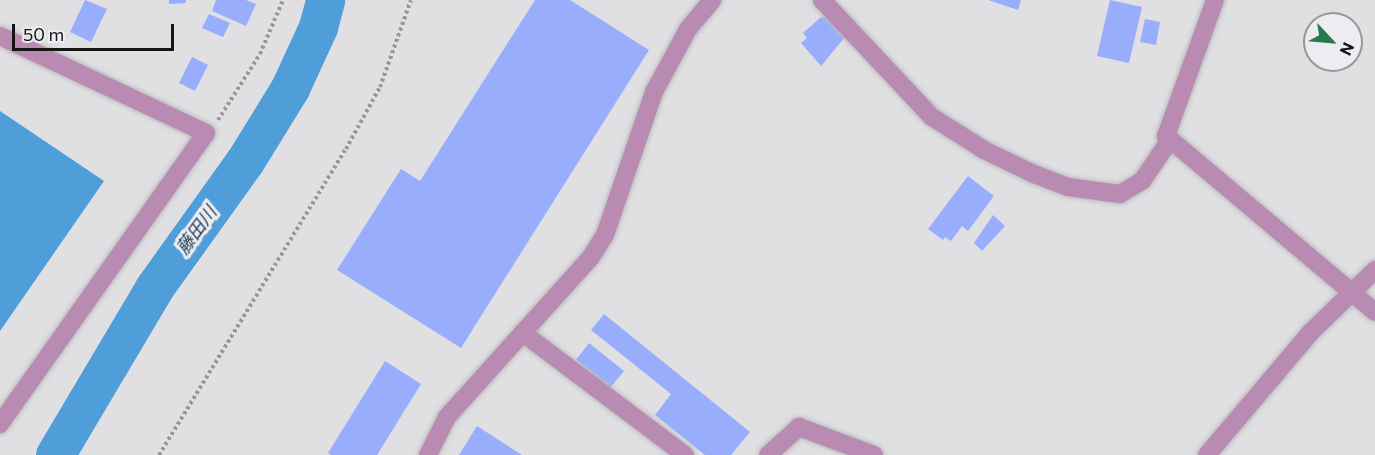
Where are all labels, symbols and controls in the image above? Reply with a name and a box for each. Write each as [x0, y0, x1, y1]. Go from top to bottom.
scale bar [15, 12, 177, 50]
north arrow [1303, 12, 1363, 72]
text: 50 m [23, 23, 64, 45]
text: N [1337, 40, 1359, 59]
water label: 藤田川 [171, 202, 221, 258]

